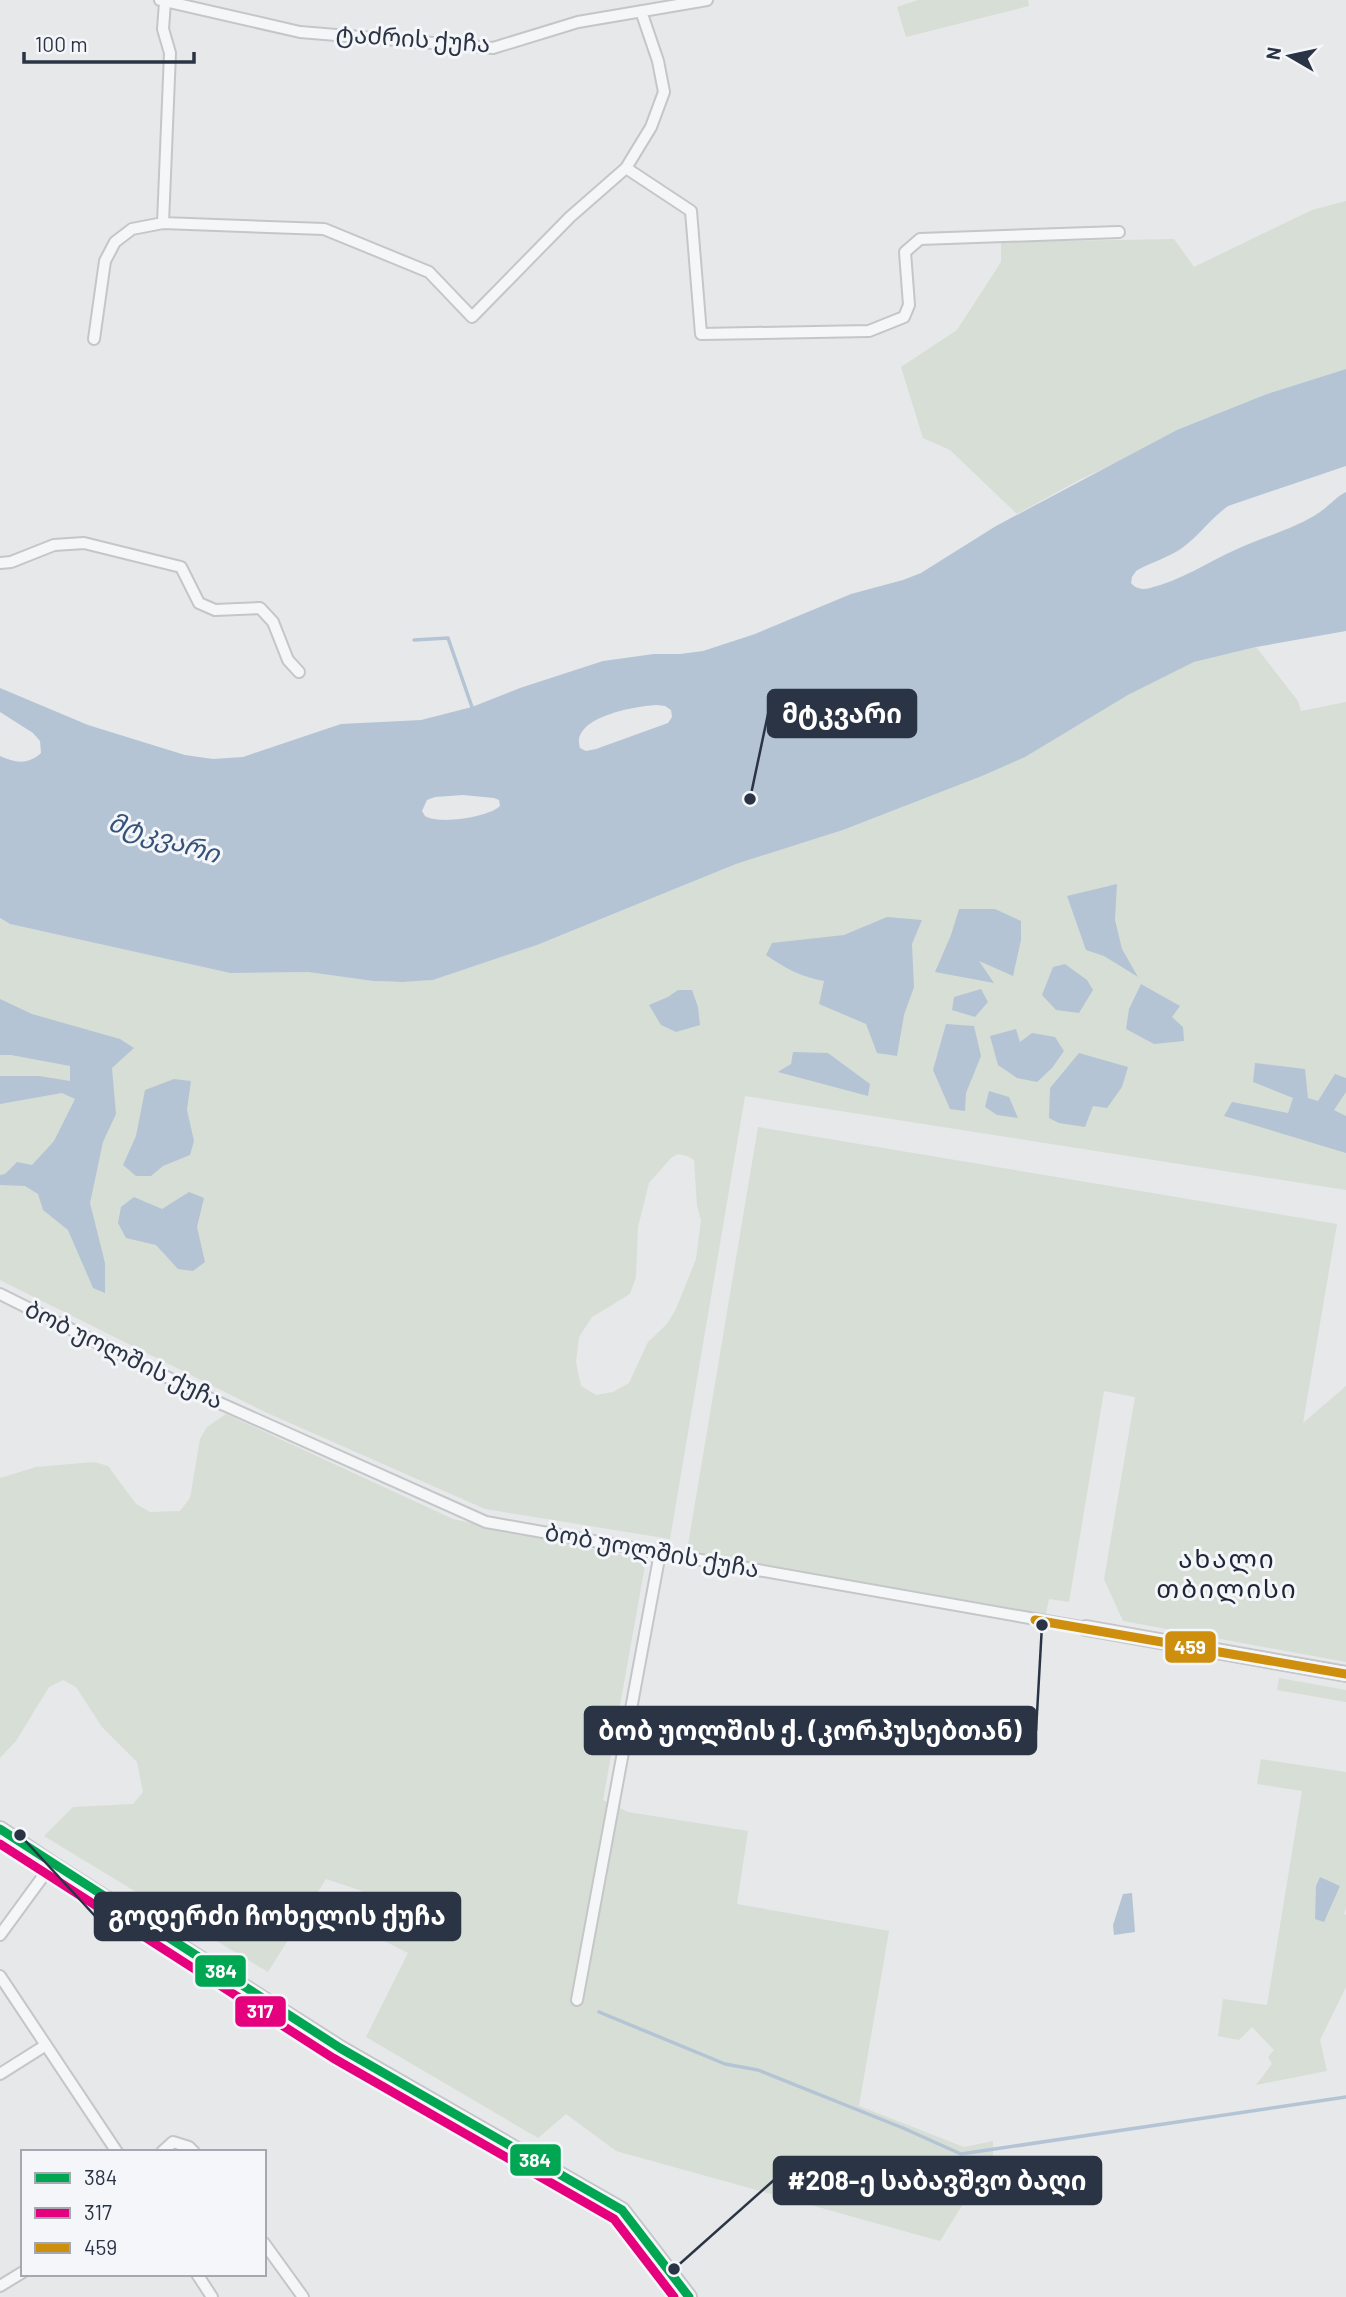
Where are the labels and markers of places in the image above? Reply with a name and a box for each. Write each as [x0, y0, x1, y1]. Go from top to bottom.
callout: მტკვარი [768, 690, 916, 737]
callout: ბობ უოლშის ქ. (კორპუსებთან) [585, 1707, 1036, 1754]
callout: გოდერძი ჩოხელის ქუჩა [95, 1893, 460, 1940]
callout: #208-ე საბავშვო ბაღი [774, 2157, 1101, 2204]

